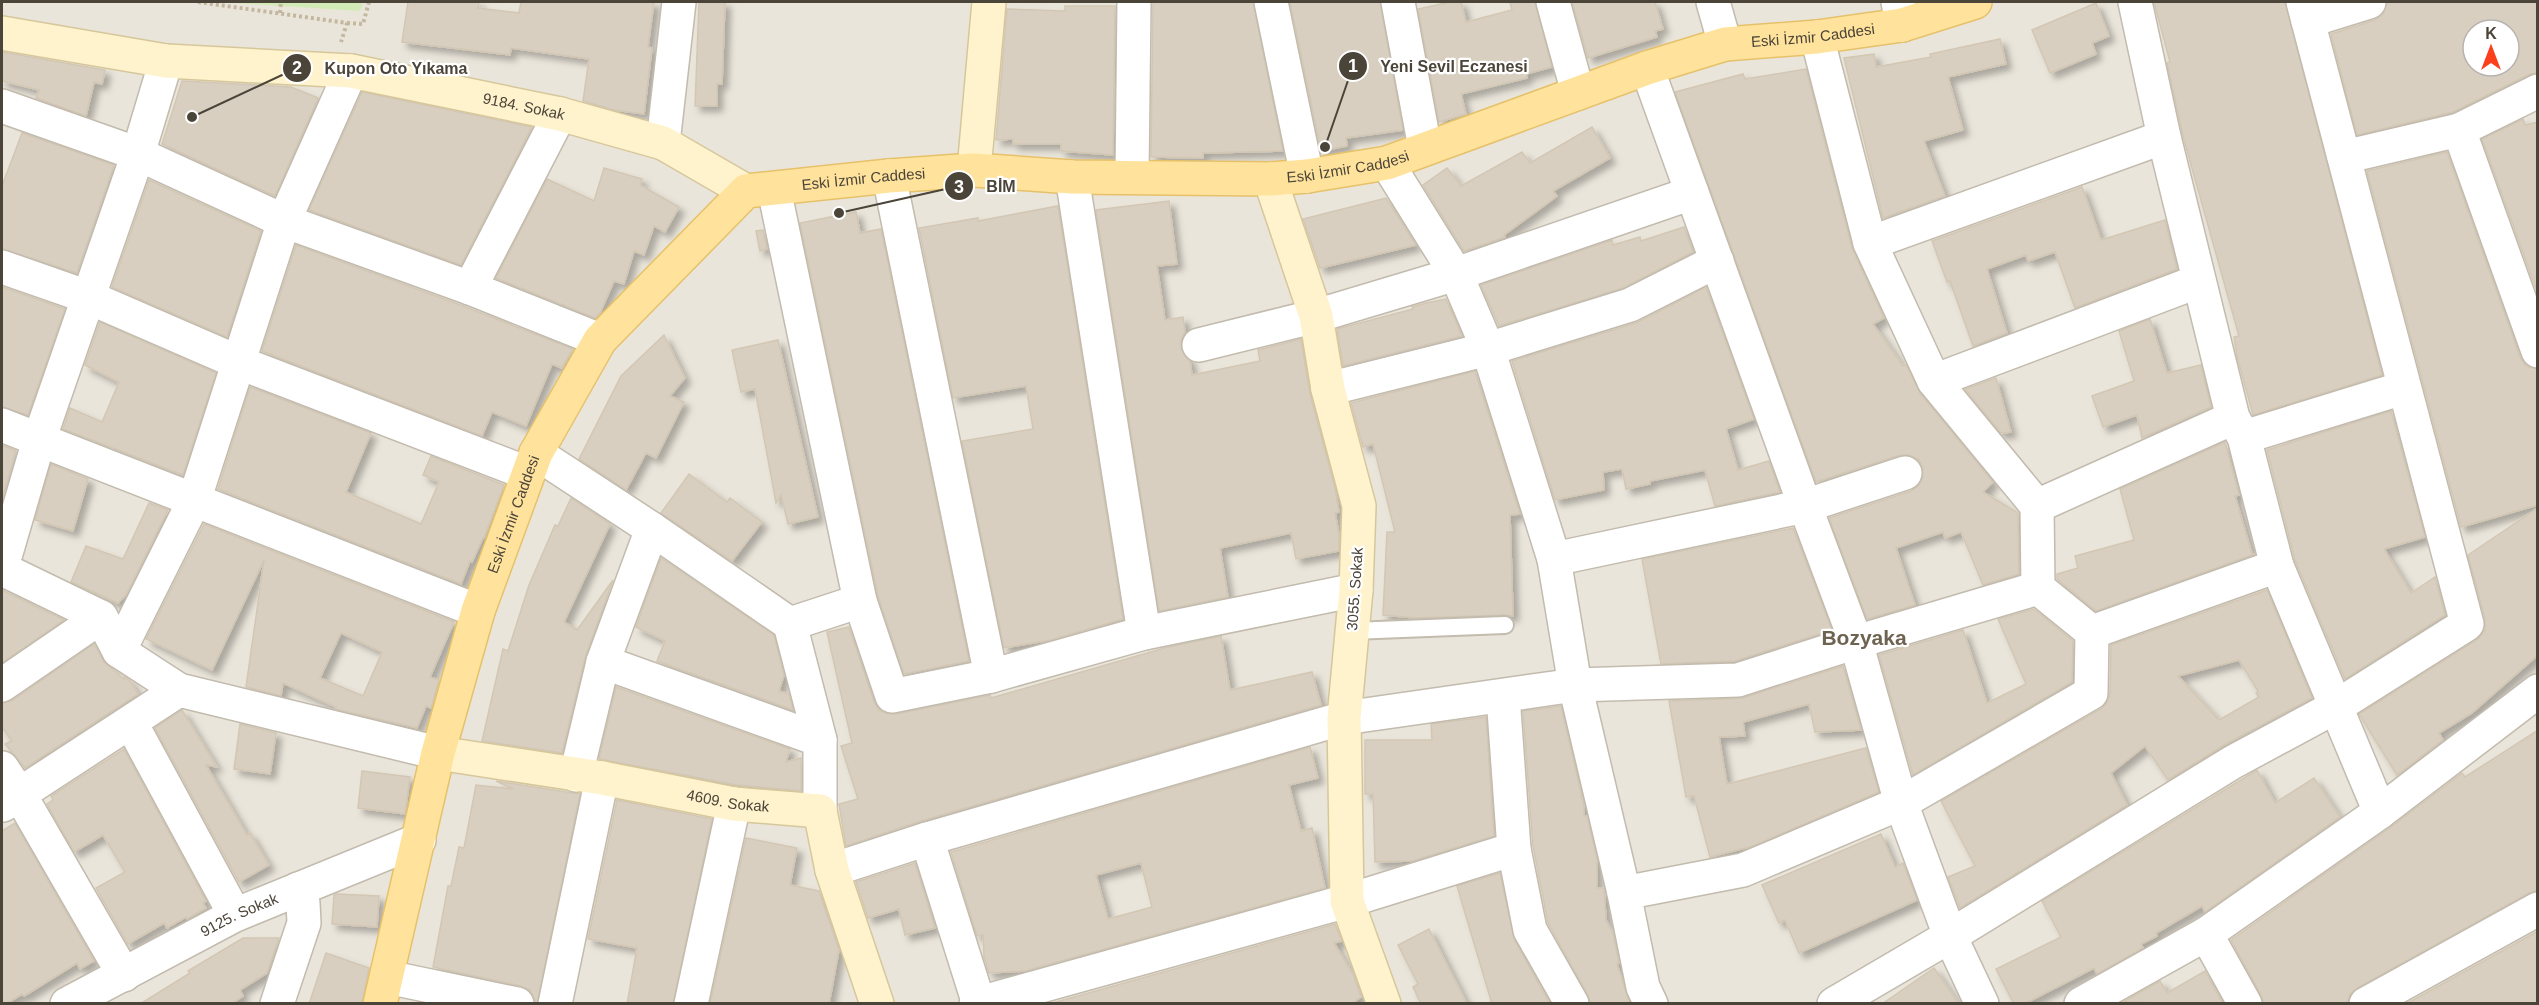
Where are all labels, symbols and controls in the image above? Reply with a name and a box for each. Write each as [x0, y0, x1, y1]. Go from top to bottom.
north arrow [2461, 18, 2521, 78]
street label: Eski İzmir Caddesi [1750, 20, 1876, 50]
text: K [2485, 25, 2497, 42]
callout: Yeni Sevil Eczanesi [1338, 49, 1539, 83]
callout: Kupon Oto Yıkama [282, 51, 479, 85]
text: 1 [1348, 56, 1358, 76]
text: 2 [292, 58, 302, 78]
text: Yeni Sevil Eczanesi [1380, 58, 1528, 75]
text: Kupon Oto Yıkama [325, 60, 468, 77]
street label: 9184. Sokak [481, 89, 567, 123]
street label: Eski İzmir Caddesi [1286, 147, 1411, 186]
street label: Eski İzmir Caddesi [801, 164, 926, 193]
callout: BİM [944, 169, 1027, 203]
text: 3 [954, 177, 964, 197]
text: BİM [986, 178, 1016, 195]
street label: Eski İzmir Caddesi [484, 453, 542, 576]
street label: 3055. Sokak [1343, 546, 1366, 631]
district label: Bozyaka [1821, 626, 1907, 649]
street label: 4609. Sokak [685, 786, 770, 815]
street label: 9125. Sokak [197, 889, 281, 940]

